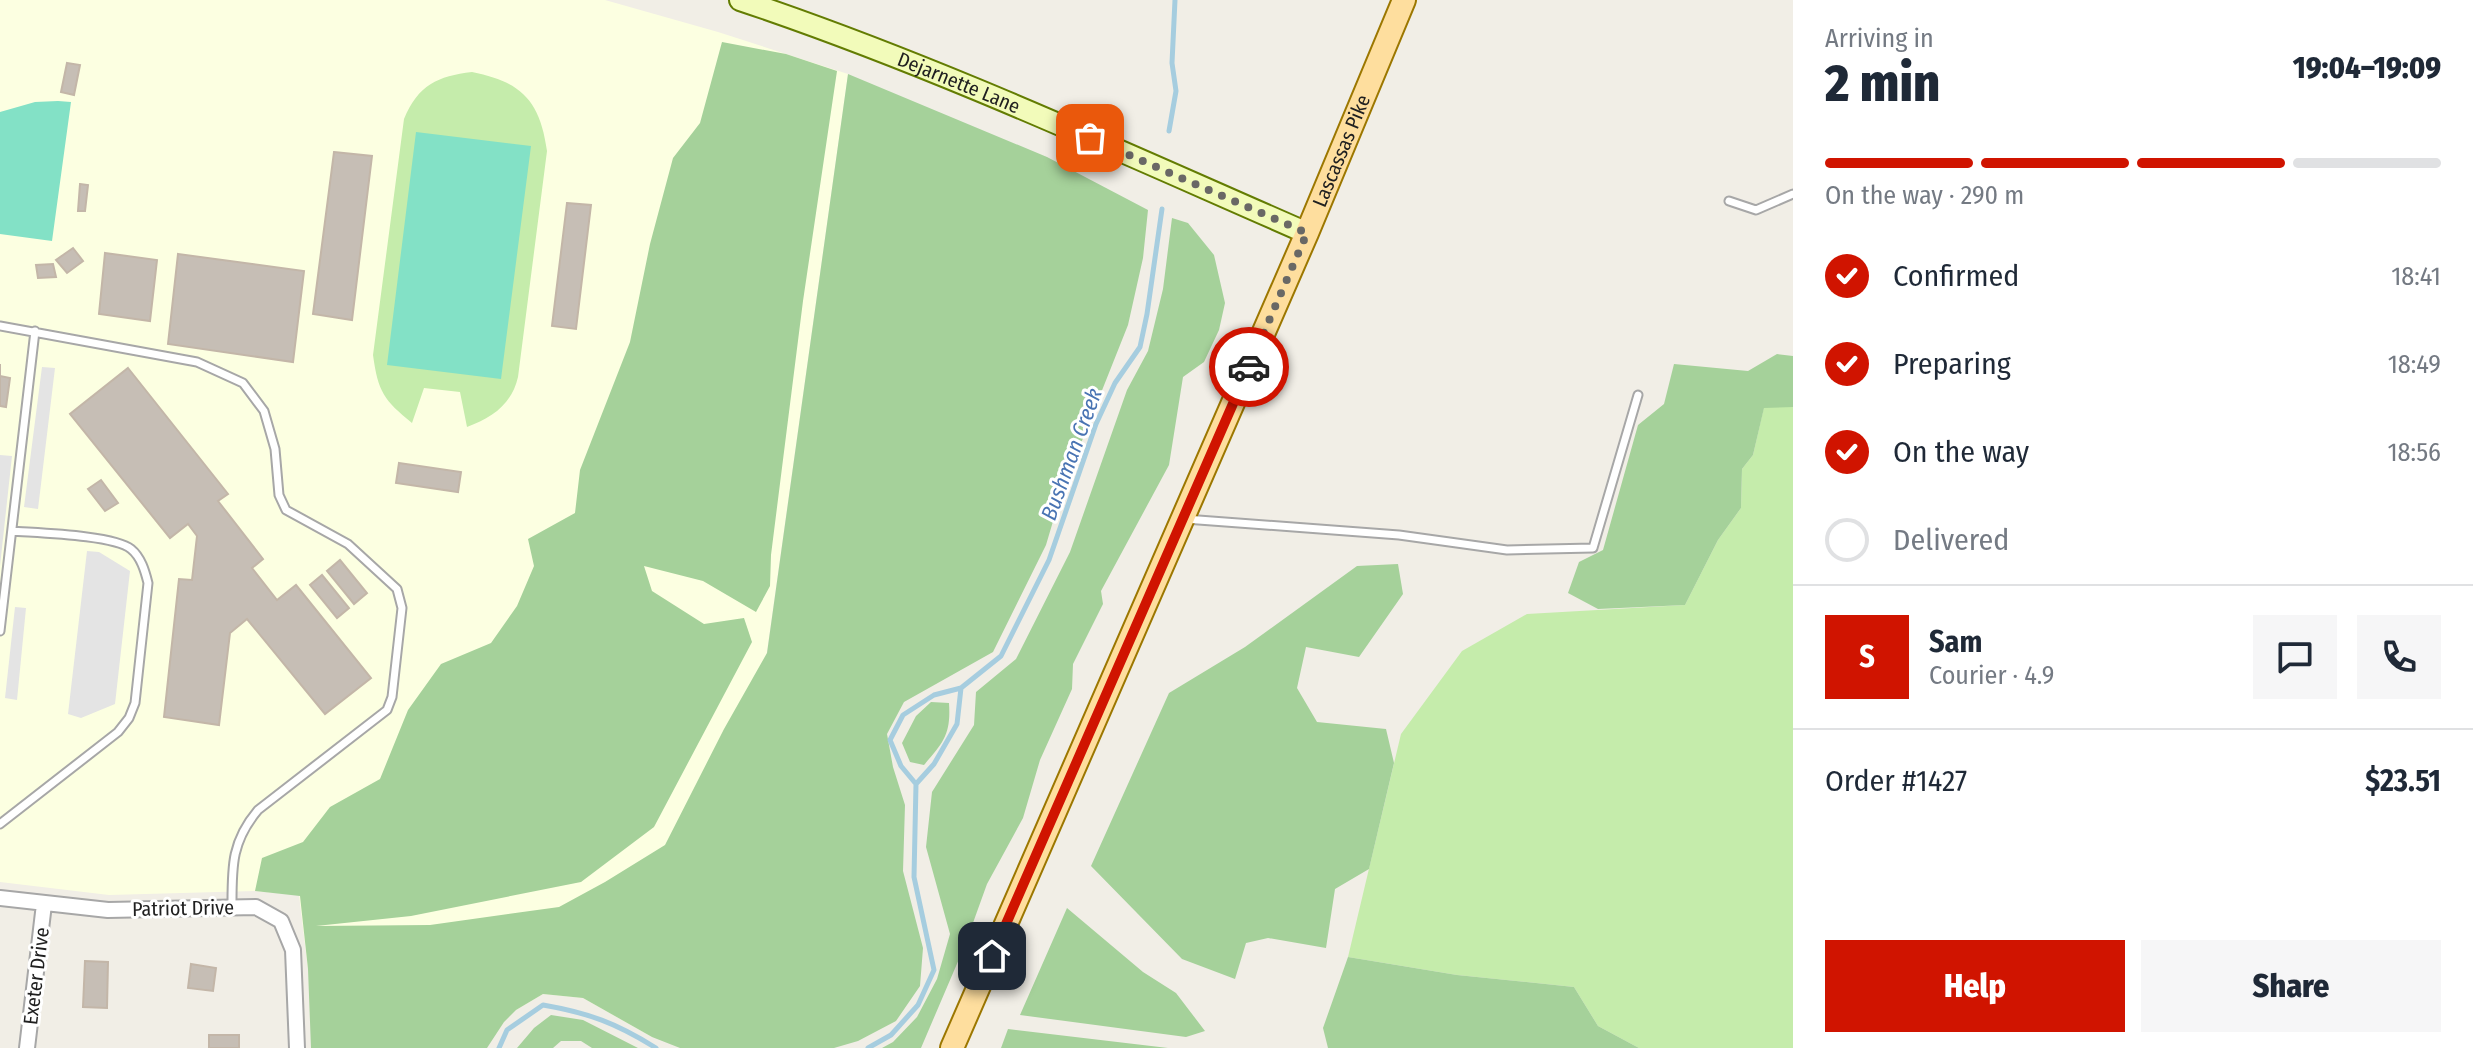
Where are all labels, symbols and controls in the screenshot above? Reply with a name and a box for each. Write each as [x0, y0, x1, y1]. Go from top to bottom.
text: Arriving in [1825, 23, 1934, 54]
street label: Dejarnette Lane [894, 47, 1024, 118]
text: 19:04–19:09 [2293, 50, 2441, 86]
text: 2 min [1825, 52, 1940, 115]
street label: Lascassas Pike [1307, 91, 1375, 210]
pin [1056, 104, 1124, 172]
icon: bag [1068, 116, 1112, 160]
text: On the way · 290 m [1825, 180, 2024, 211]
icon: check [1825, 254, 1869, 298]
text: Confirmed [1893, 258, 2019, 294]
text: 18:41 [2391, 261, 2441, 292]
courier [1209, 327, 1289, 407]
icon: check [1825, 342, 1869, 386]
icon: car [1227, 345, 1271, 389]
text: Preparing [1893, 346, 2011, 382]
text: 18:49 [2388, 349, 2441, 380]
water label: Bushman Creek [1035, 384, 1108, 524]
icon: check [1825, 430, 1869, 474]
text: On the way [1893, 434, 2029, 470]
text: 18:56 [2387, 437, 2441, 468]
text: Delivered [1893, 522, 2009, 558]
button: chat [2253, 615, 2337, 699]
button: phone [2357, 615, 2441, 699]
text: Sam [1929, 624, 1982, 660]
text: S [1859, 639, 1875, 675]
text: Courier · 4.9 [1929, 660, 2054, 691]
text: Order #1427 [1825, 763, 1967, 799]
text: $23.51 [2365, 763, 2441, 799]
street label: Patriot Drive [132, 895, 234, 921]
pin [958, 922, 1026, 990]
street label: Exeter Drive [18, 926, 54, 1026]
icon: home [970, 934, 1014, 978]
button: Help [1825, 940, 2125, 1032]
button: Share [2141, 940, 2441, 1032]

